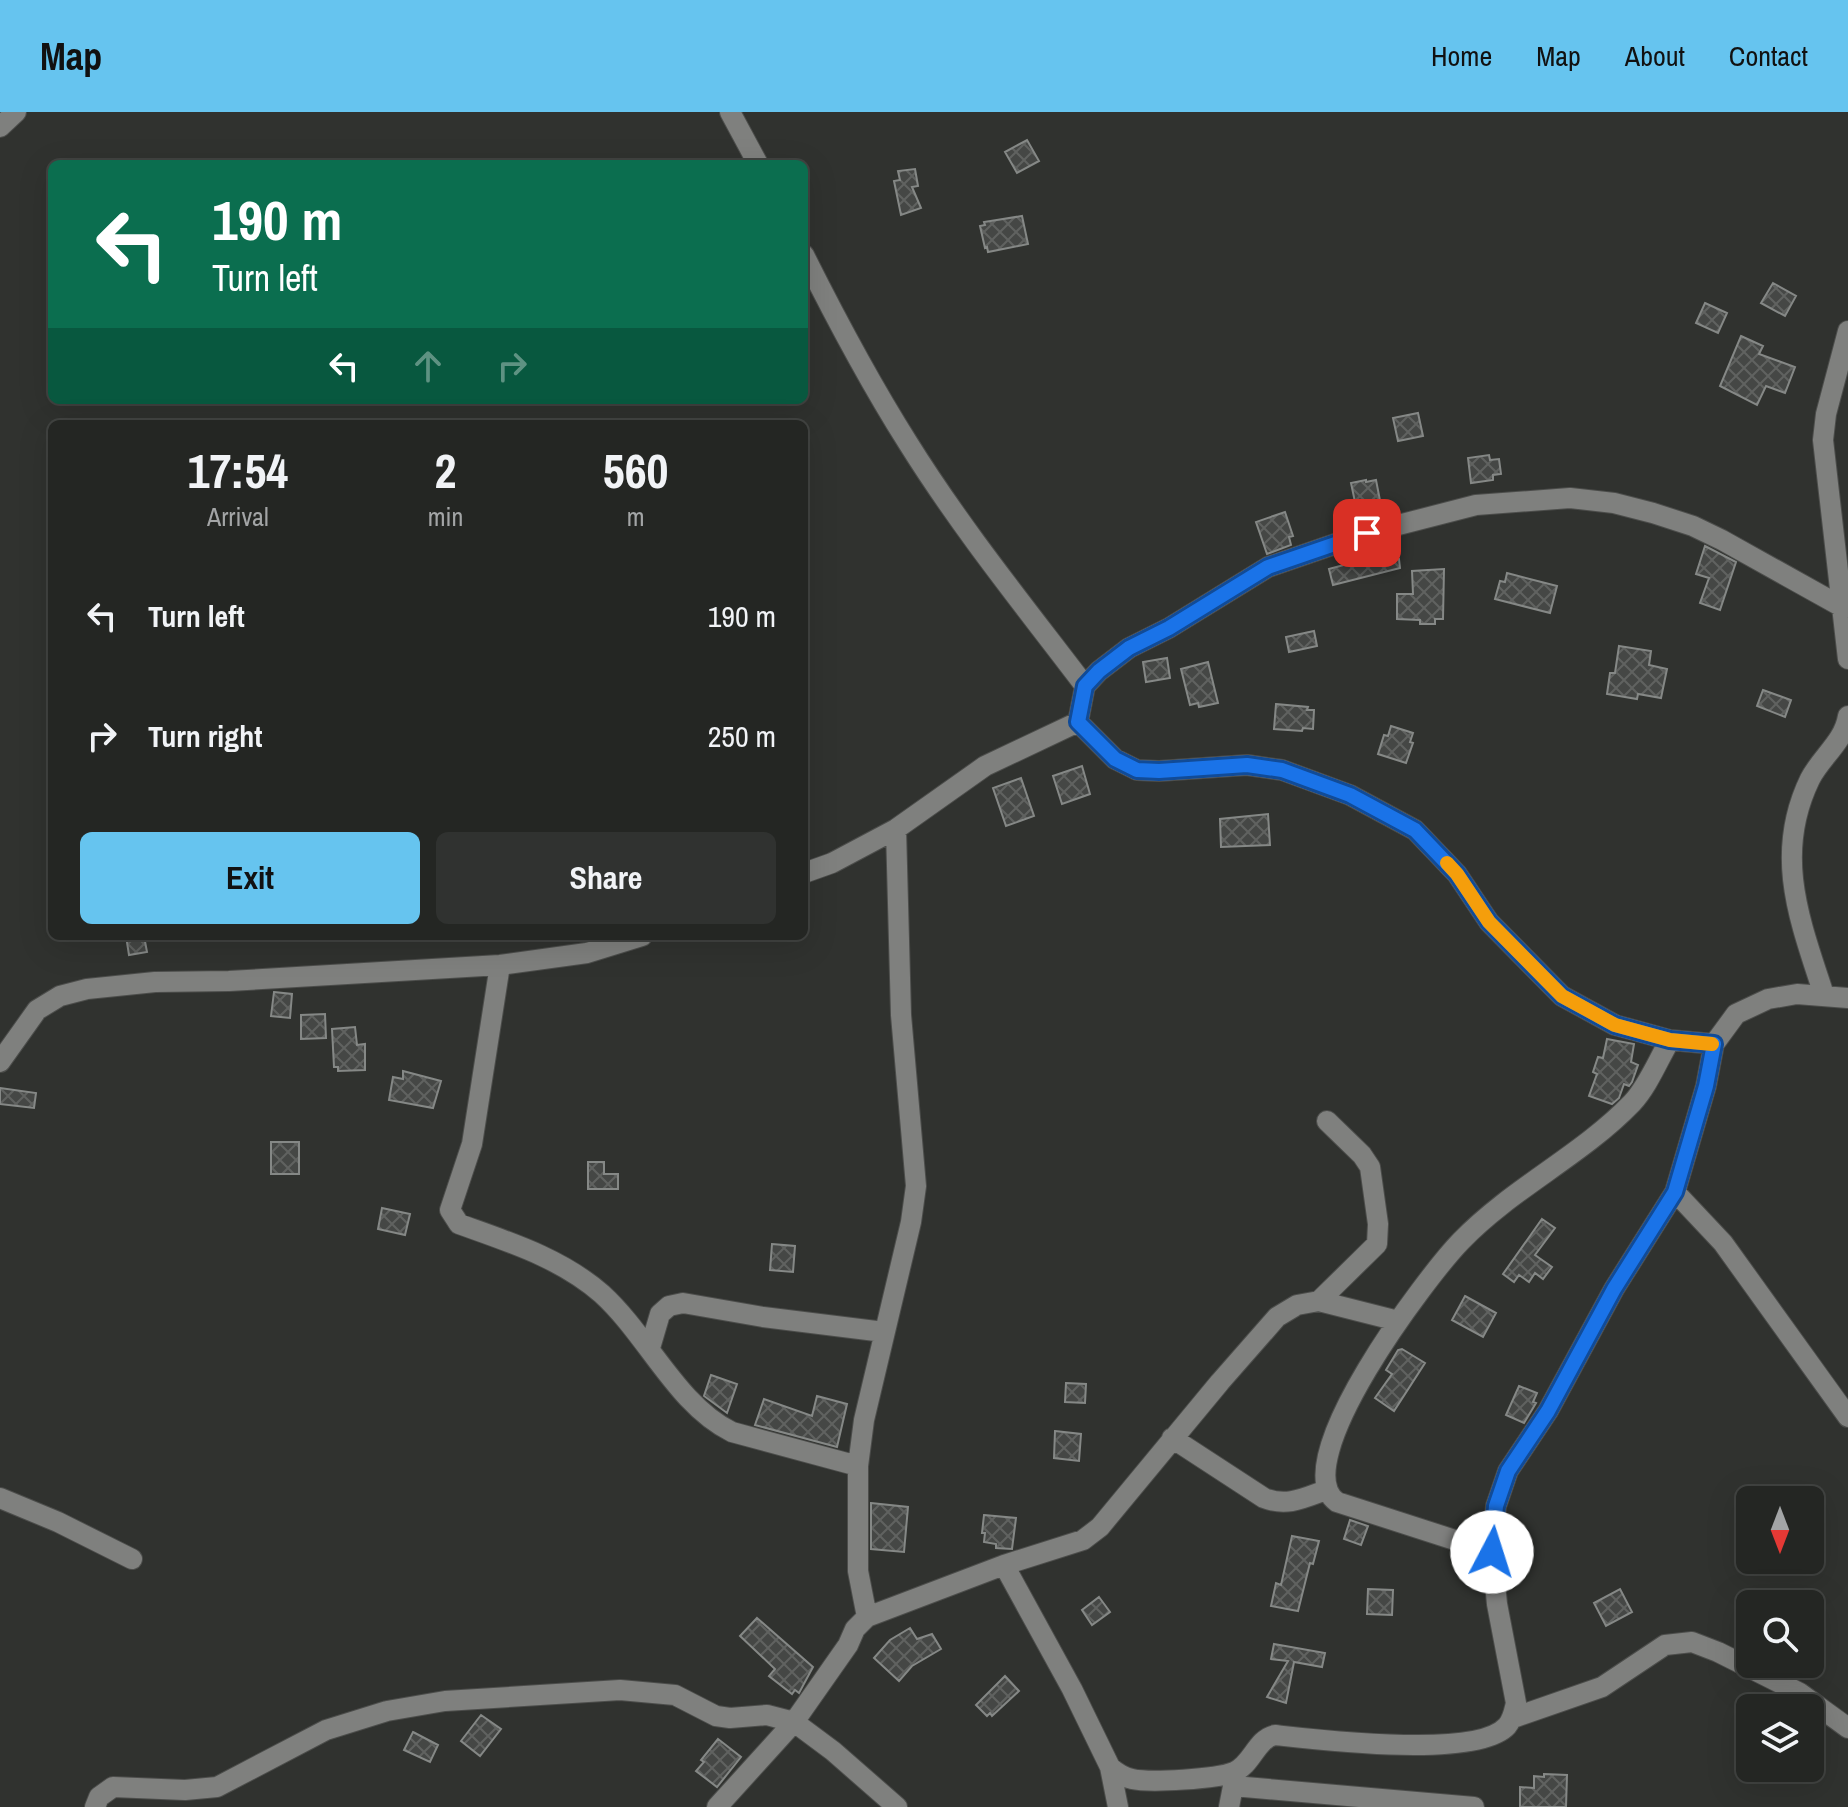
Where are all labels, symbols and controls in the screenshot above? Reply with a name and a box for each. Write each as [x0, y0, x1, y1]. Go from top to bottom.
text: Map [40, 31, 102, 82]
text: Home [1431, 37, 1492, 75]
text: Map [1536, 37, 1581, 75]
text: About [1625, 37, 1685, 75]
text: Contact [1729, 37, 1808, 75]
text: 190 m [212, 182, 342, 257]
icon: left [80, 192, 184, 296]
text: Turn left [212, 254, 318, 302]
icon: left [322, 344, 366, 388]
icon: ahead [406, 344, 450, 388]
icon: right [490, 344, 534, 388]
text: 17:54 [188, 438, 288, 503]
text: 2 [435, 438, 456, 503]
text: 560 [603, 438, 668, 503]
text: Arrival [207, 499, 269, 534]
text: min [428, 499, 463, 534]
text: m [627, 499, 645, 534]
pin [1333, 499, 1401, 567]
icon: arrive [1345, 511, 1389, 555]
icon: left [80, 594, 124, 638]
text: Turn left [148, 596, 245, 636]
text: 190 m [708, 596, 776, 636]
icon: right [80, 714, 124, 758]
text: Turn right [148, 716, 262, 756]
text: 250 m [708, 716, 776, 756]
button: Exit [80, 832, 420, 924]
button: Share [436, 832, 776, 924]
north arrow [1736, 1486, 1824, 1574]
map controls [1736, 1486, 1824, 1782]
position arrow [1450, 1510, 1534, 1594]
button: search [1736, 1590, 1824, 1678]
button: layers [1736, 1694, 1824, 1782]

